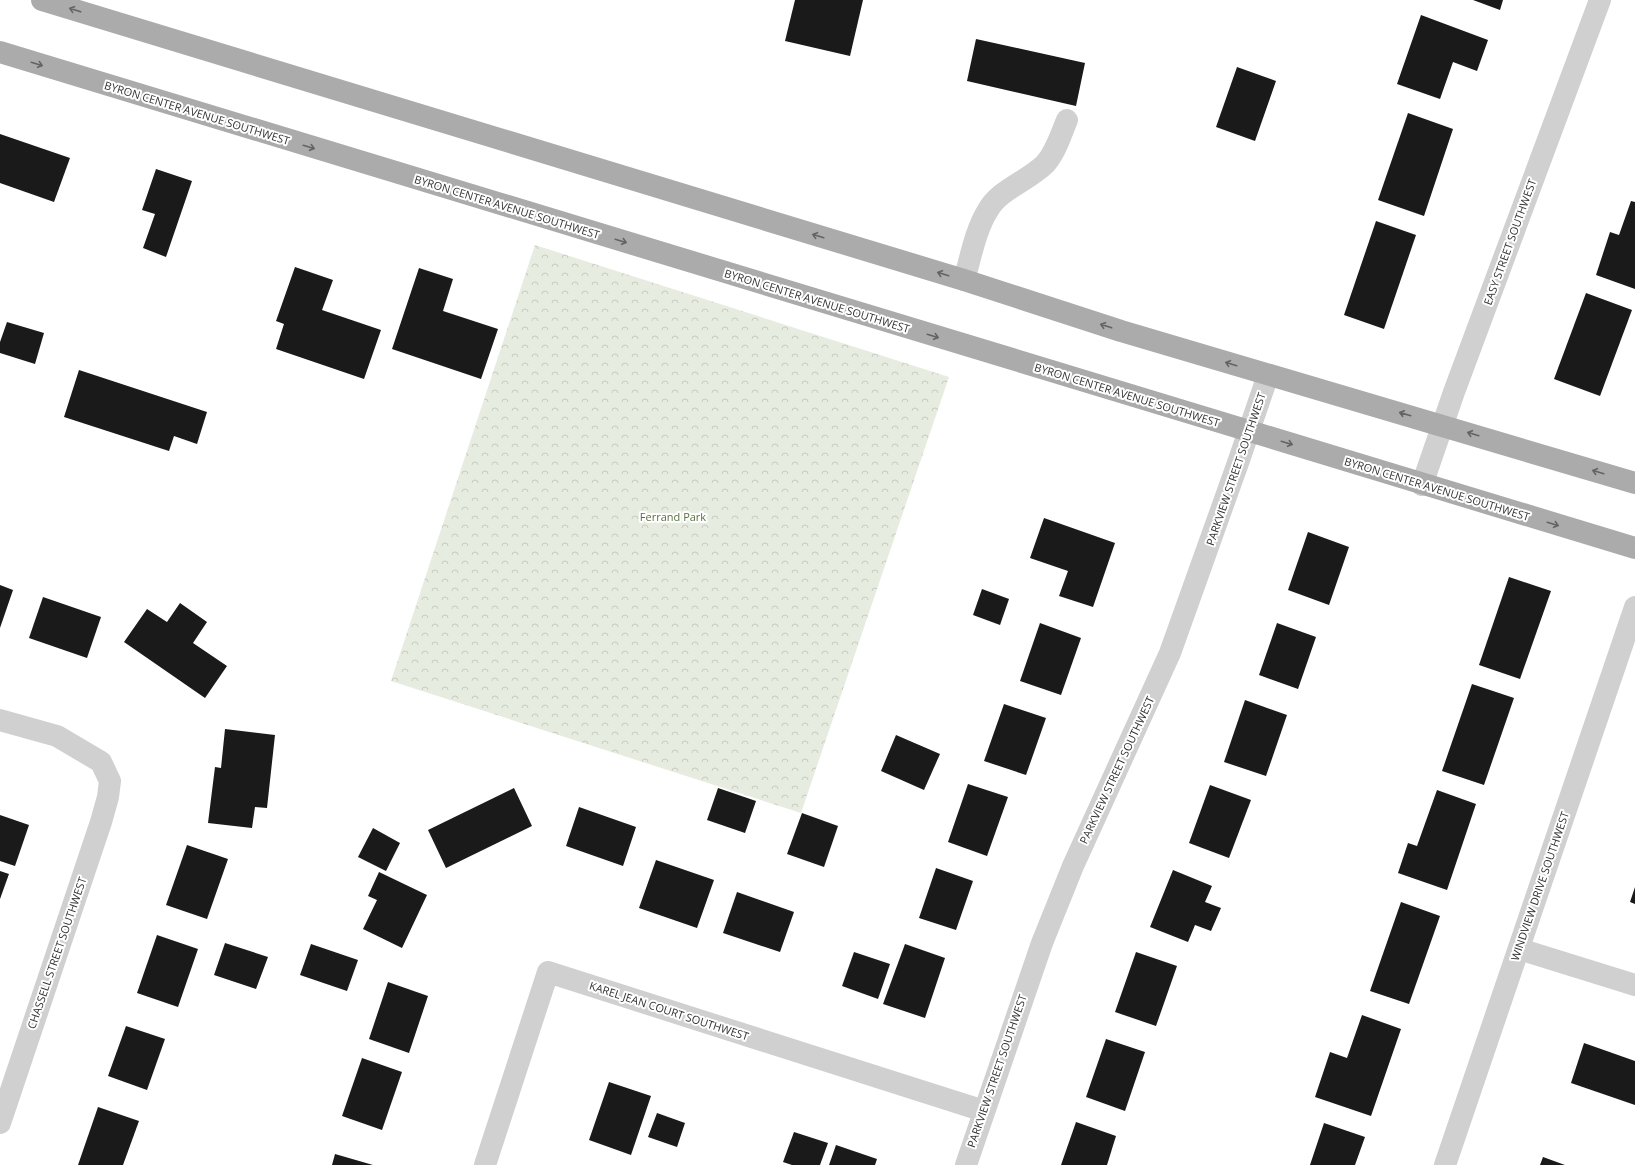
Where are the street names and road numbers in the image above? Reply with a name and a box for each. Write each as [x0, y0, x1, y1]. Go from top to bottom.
street label: BYRON CENTER AVENUE SOUTHWEST [103, 77, 292, 148]
street label: BYRON CENTER AVENUE SOUTHWEST [413, 171, 602, 242]
street label: EASY STREET SOUTHWEST [1480, 177, 1539, 307]
street label: BYRON CENTER AVENUE SOUTHWEST [723, 265, 912, 336]
street label: BYRON CENTER AVENUE SOUTHWEST [1033, 359, 1222, 430]
street label: PARKVIEW STREET SOUTHWEST [1202, 390, 1269, 547]
street label: BYRON CENTER AVENUE SOUTHWEST [1343, 453, 1532, 524]
street label: PARKVIEW STREET SOUTHWEST [1076, 694, 1157, 846]
street label: WINDVIEW DRIVE SOUTHWEST [1507, 809, 1572, 962]
street label: CHASSELL STREET SOUTHWEST [23, 875, 90, 1031]
street label: KAREL JEAN COURT SOUTHWEST [588, 978, 751, 1043]
street label: PARKVIEW STREET SOUTHWEST [963, 992, 1030, 1149]

